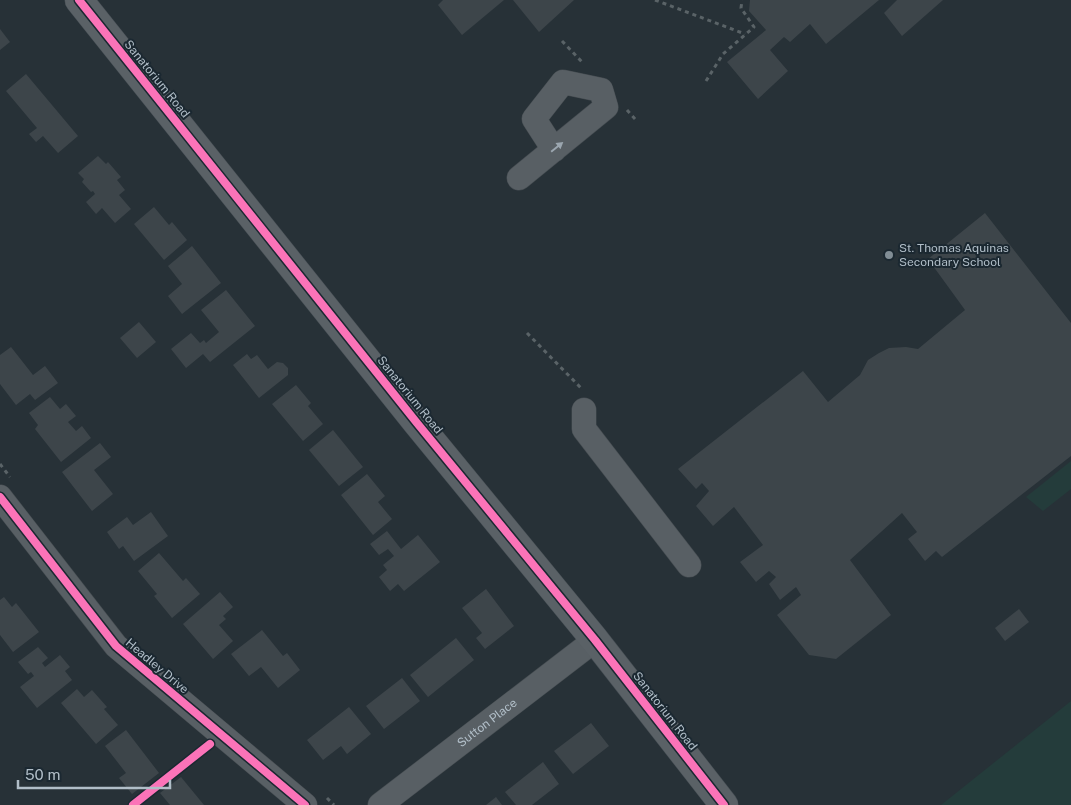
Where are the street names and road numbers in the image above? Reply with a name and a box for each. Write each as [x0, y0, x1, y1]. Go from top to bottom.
street label: Sanatorium Road [121, 37, 193, 121]
street label: Sanatorium Road [374, 353, 446, 437]
street label: Headley Drive [123, 636, 191, 696]
street label: Sanatorium Road [630, 669, 700, 753]
street label: Sutton Place [455, 695, 520, 750]

